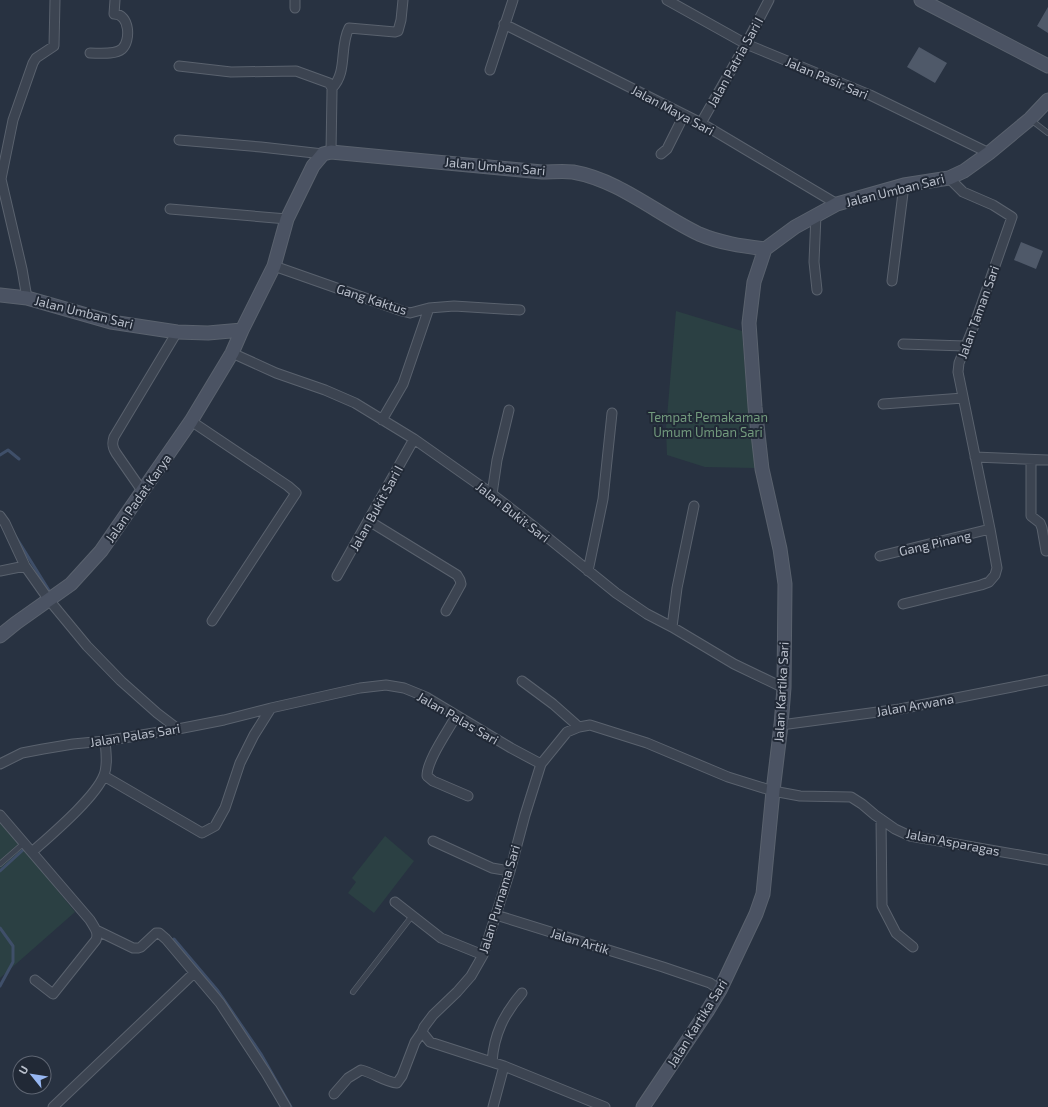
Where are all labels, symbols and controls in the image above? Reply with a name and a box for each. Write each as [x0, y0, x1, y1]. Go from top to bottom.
street label: Jalan Patria Sari I [704, 14, 766, 110]
street label: Jalan Pasir Sari [783, 53, 871, 103]
street label: Jalan Maya Sari [629, 82, 717, 138]
street label: Jalan Umban Sari [444, 154, 546, 178]
street label: Jalan Umban Sari [844, 170, 946, 210]
street label: Jalan Taman Sari [954, 263, 1002, 361]
street label: Gang Kaktus [335, 280, 409, 318]
street label: Jalan Umban Sari [33, 292, 135, 332]
park label: Tempat Pemakaman Umum Umban Sari [648, 409, 768, 440]
street label: Jalan Padat Karya [102, 451, 174, 545]
street label: Jalan Bukit Sari I [346, 462, 406, 554]
street label: Jalan Bukit Sari [473, 478, 553, 546]
street label: Gang Pinang [897, 527, 973, 559]
street label: Jalan Kartika Sari [770, 641, 792, 743]
street label: Jalan Palas Sari [415, 688, 501, 748]
street label: Jalan Arwana [875, 690, 955, 720]
street label: Jalan Palas Sari [89, 720, 181, 750]
street label: Jalan Asparagas [905, 825, 1001, 859]
street label: Jalan Purnama Sari [475, 843, 523, 955]
street label: Jalan Artik [549, 924, 612, 958]
street label: Jalan Kartika Sari [664, 976, 730, 1070]
north arrow [12, 1055, 52, 1095]
text: U [15, 1063, 30, 1076]

